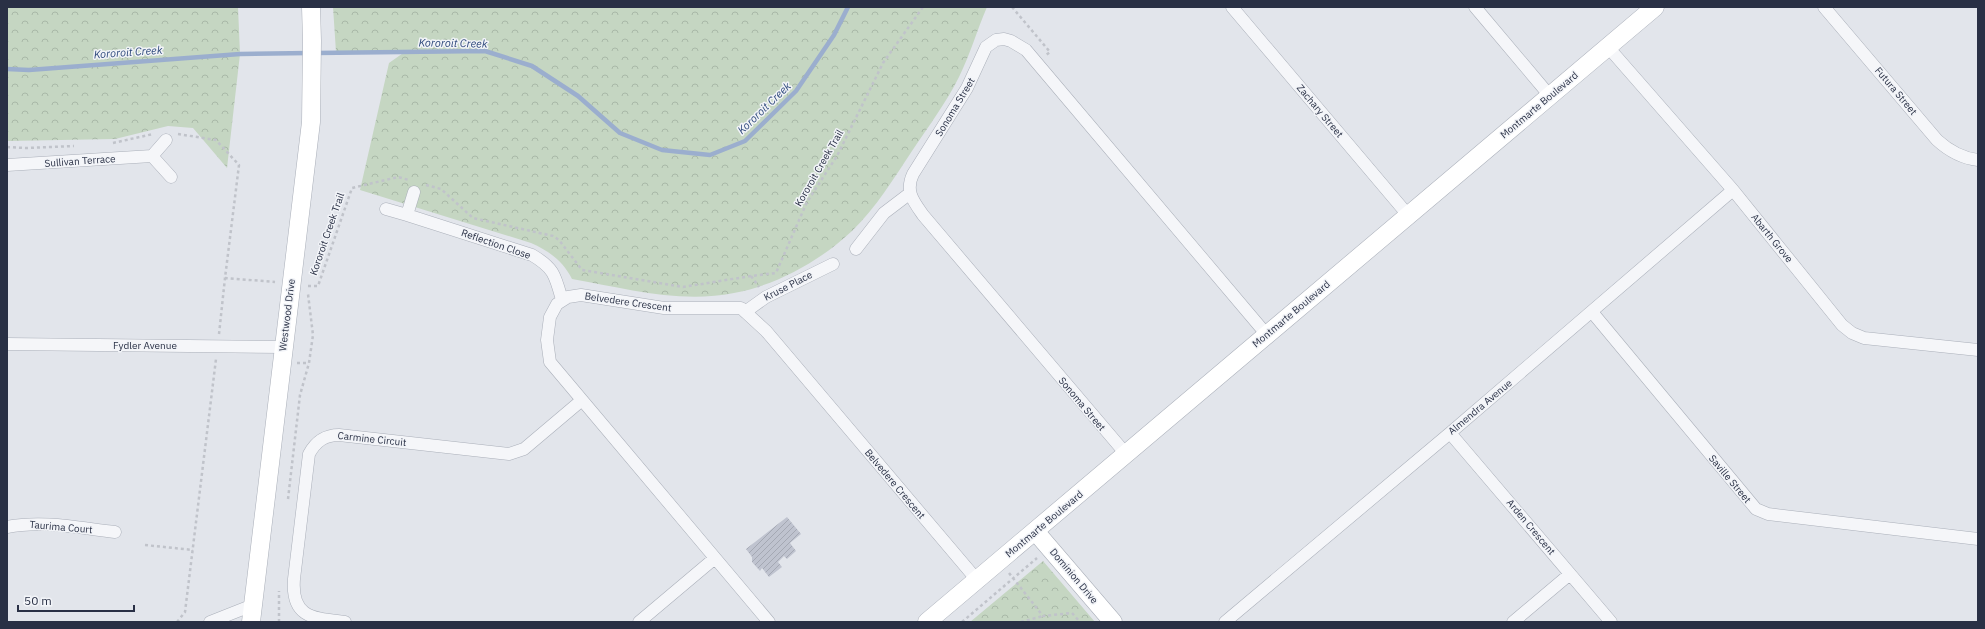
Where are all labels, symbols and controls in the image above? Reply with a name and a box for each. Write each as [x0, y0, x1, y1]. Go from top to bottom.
water label: Kororoit Creek [418, 35, 488, 51]
water label: Kororoit Creek [93, 43, 163, 61]
street label: Futura Street [1872, 64, 1920, 118]
street label: Montmarte Boulevard [1497, 69, 1581, 141]
street label: Sonoma Street [932, 75, 978, 139]
water label: Kororoit Creek [734, 79, 794, 137]
street label: Zachary Street [1294, 82, 1346, 141]
street label: Kororoit Creek Trail [792, 127, 846, 209]
street label: Sullivan Terrace [44, 152, 117, 170]
street label: Kororoit Creek Trail [307, 191, 347, 277]
street label: Abarth Grove [1748, 211, 1796, 266]
street label: Reflection Close [459, 226, 533, 262]
street label: Kruse Place [761, 268, 815, 304]
street label: Westwood Drive [276, 278, 298, 352]
street label: Montmarte Boulevard [1249, 278, 1333, 350]
street label: Belvedere Crescent [584, 289, 673, 315]
street label: Fydler Avenue [113, 339, 177, 352]
street label: Sonoma Street [1056, 374, 1109, 434]
street label: Almendra Avenue [1445, 376, 1515, 438]
street label: Carmine Circuit [337, 429, 407, 449]
street label: Belvedere Crescent [862, 446, 928, 522]
street label: Saville Street [1706, 452, 1754, 506]
street label: Montmarte Boulevard [1002, 488, 1086, 560]
street label: Arden Crescent [1504, 496, 1559, 558]
street label: Taurima Court [29, 518, 94, 536]
street label: Dominion Drive [1047, 546, 1101, 607]
scale bar [18, 587, 134, 613]
text: 50 m [24, 593, 52, 608]

